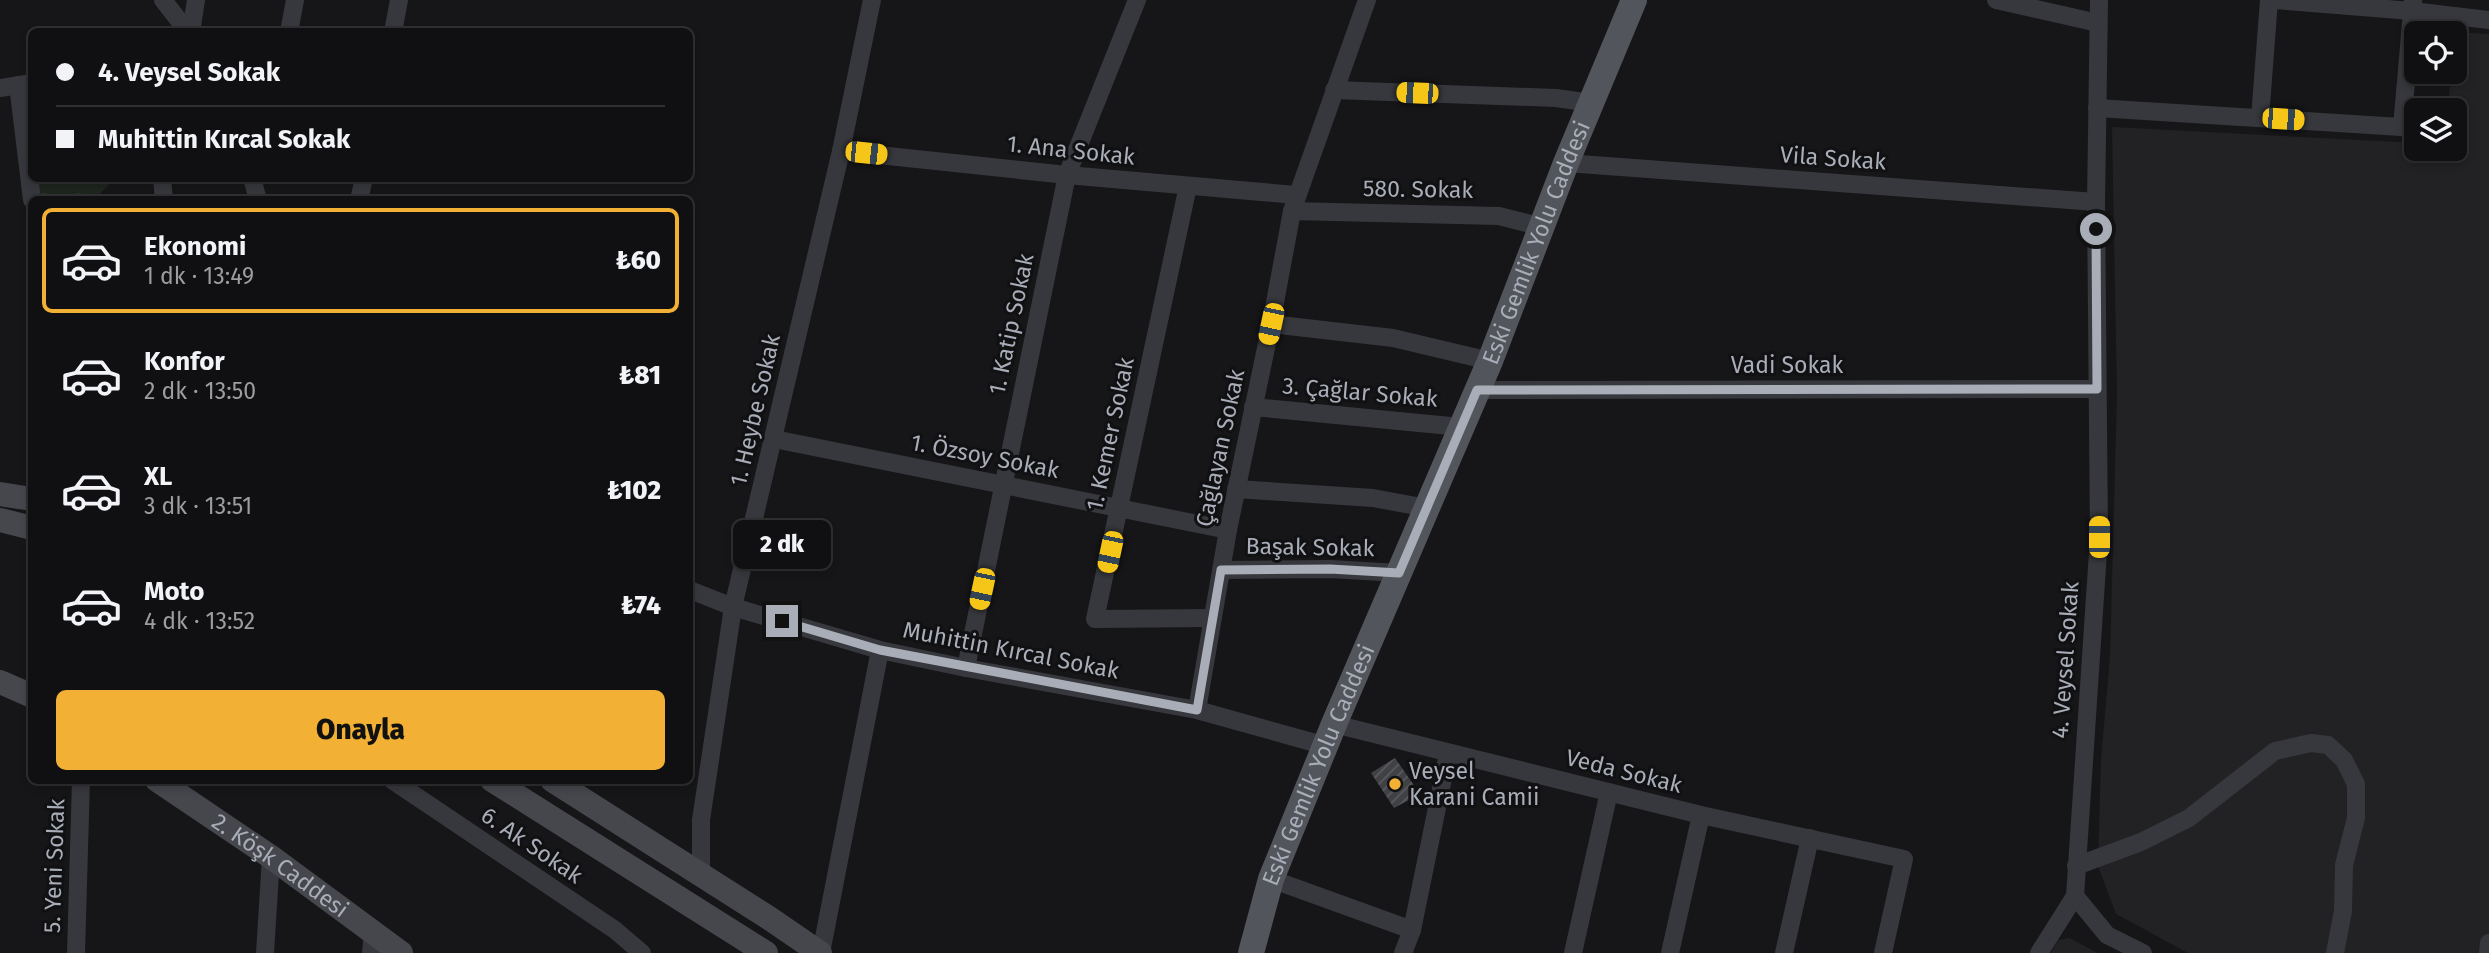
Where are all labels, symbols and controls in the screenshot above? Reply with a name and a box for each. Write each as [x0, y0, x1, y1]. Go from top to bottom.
map controls [2404, 21, 2467, 161]
button: locate [2404, 21, 2467, 84]
text: 4. Veysel Sokak [98, 57, 280, 88]
car [1396, 82, 1439, 104]
button: layers [2404, 98, 2467, 161]
car [2262, 107, 2305, 131]
street label: Eski Gemlik Yolu Caddesi [1476, 117, 1596, 368]
text: Muhittin Kırcal Sokak [98, 124, 350, 155]
street label: 1. Ana Sokak [1006, 129, 1137, 171]
car [845, 140, 888, 166]
street label: Vila Sokak [1779, 140, 1887, 176]
street label: 580. Sokak [1363, 174, 1474, 204]
route start [2080, 213, 2112, 245]
icon: car [60, 229, 123, 292]
text: Ekonomi [144, 231, 246, 262]
text: ₺60 [616, 245, 661, 276]
street label: 1. Katip Sokak [982, 251, 1040, 397]
text: 1 dk · 13:49 [144, 262, 254, 290]
car [1257, 301, 1286, 347]
street label: 1. Heybe Sokak [724, 331, 786, 489]
icon: car [60, 344, 123, 407]
text: Konfor [144, 346, 225, 377]
street label: Vadi Sokak [1731, 351, 1843, 379]
street label: 1. Kemer Sokak [1080, 354, 1140, 513]
text: ₺81 [619, 360, 661, 391]
street label: Çağlayan Sokak [1190, 366, 1250, 529]
street label: 3. Çağlar Sokak [1281, 371, 1439, 413]
text: 2 dk · 13:50 [144, 377, 256, 405]
street label: 1. Özsoy Sokak [909, 428, 1062, 484]
icon: car [60, 459, 123, 522]
text: XL [144, 461, 172, 492]
text: ₺102 [607, 475, 661, 506]
text: 3 dk · 13:51 [144, 492, 252, 520]
car [2089, 516, 2110, 558]
callout: 2 dk [733, 520, 831, 568]
car [1096, 529, 1125, 575]
text: 2 dk [760, 530, 804, 558]
street label: Başak Sokak [1245, 532, 1375, 562]
car [968, 566, 997, 612]
icon: car [60, 574, 123, 637]
text: Moto [144, 576, 204, 607]
street label: 4. Veysel Sokak [2046, 580, 2084, 740]
text: ₺74 [621, 590, 661, 621]
route end [766, 605, 798, 637]
text: 4 dk · 13:52 [144, 607, 255, 635]
street label: Muhittin Kırcal Sokak [900, 615, 1122, 685]
street label: Eski Gemlik Yolu Caddesi [1256, 640, 1381, 890]
button: Onayla [56, 690, 665, 770]
street label: Veda Sokak [1563, 743, 1685, 799]
place label: Veysel Karani Camii [1409, 757, 1539, 811]
marker: Veysel Karani Camii [1387, 776, 1403, 792]
street label: 5. Yeni Sokak [38, 798, 70, 934]
street label: 6. Ak Sokak [476, 801, 588, 889]
street label: 2. Köşk Caddesi [207, 807, 354, 923]

